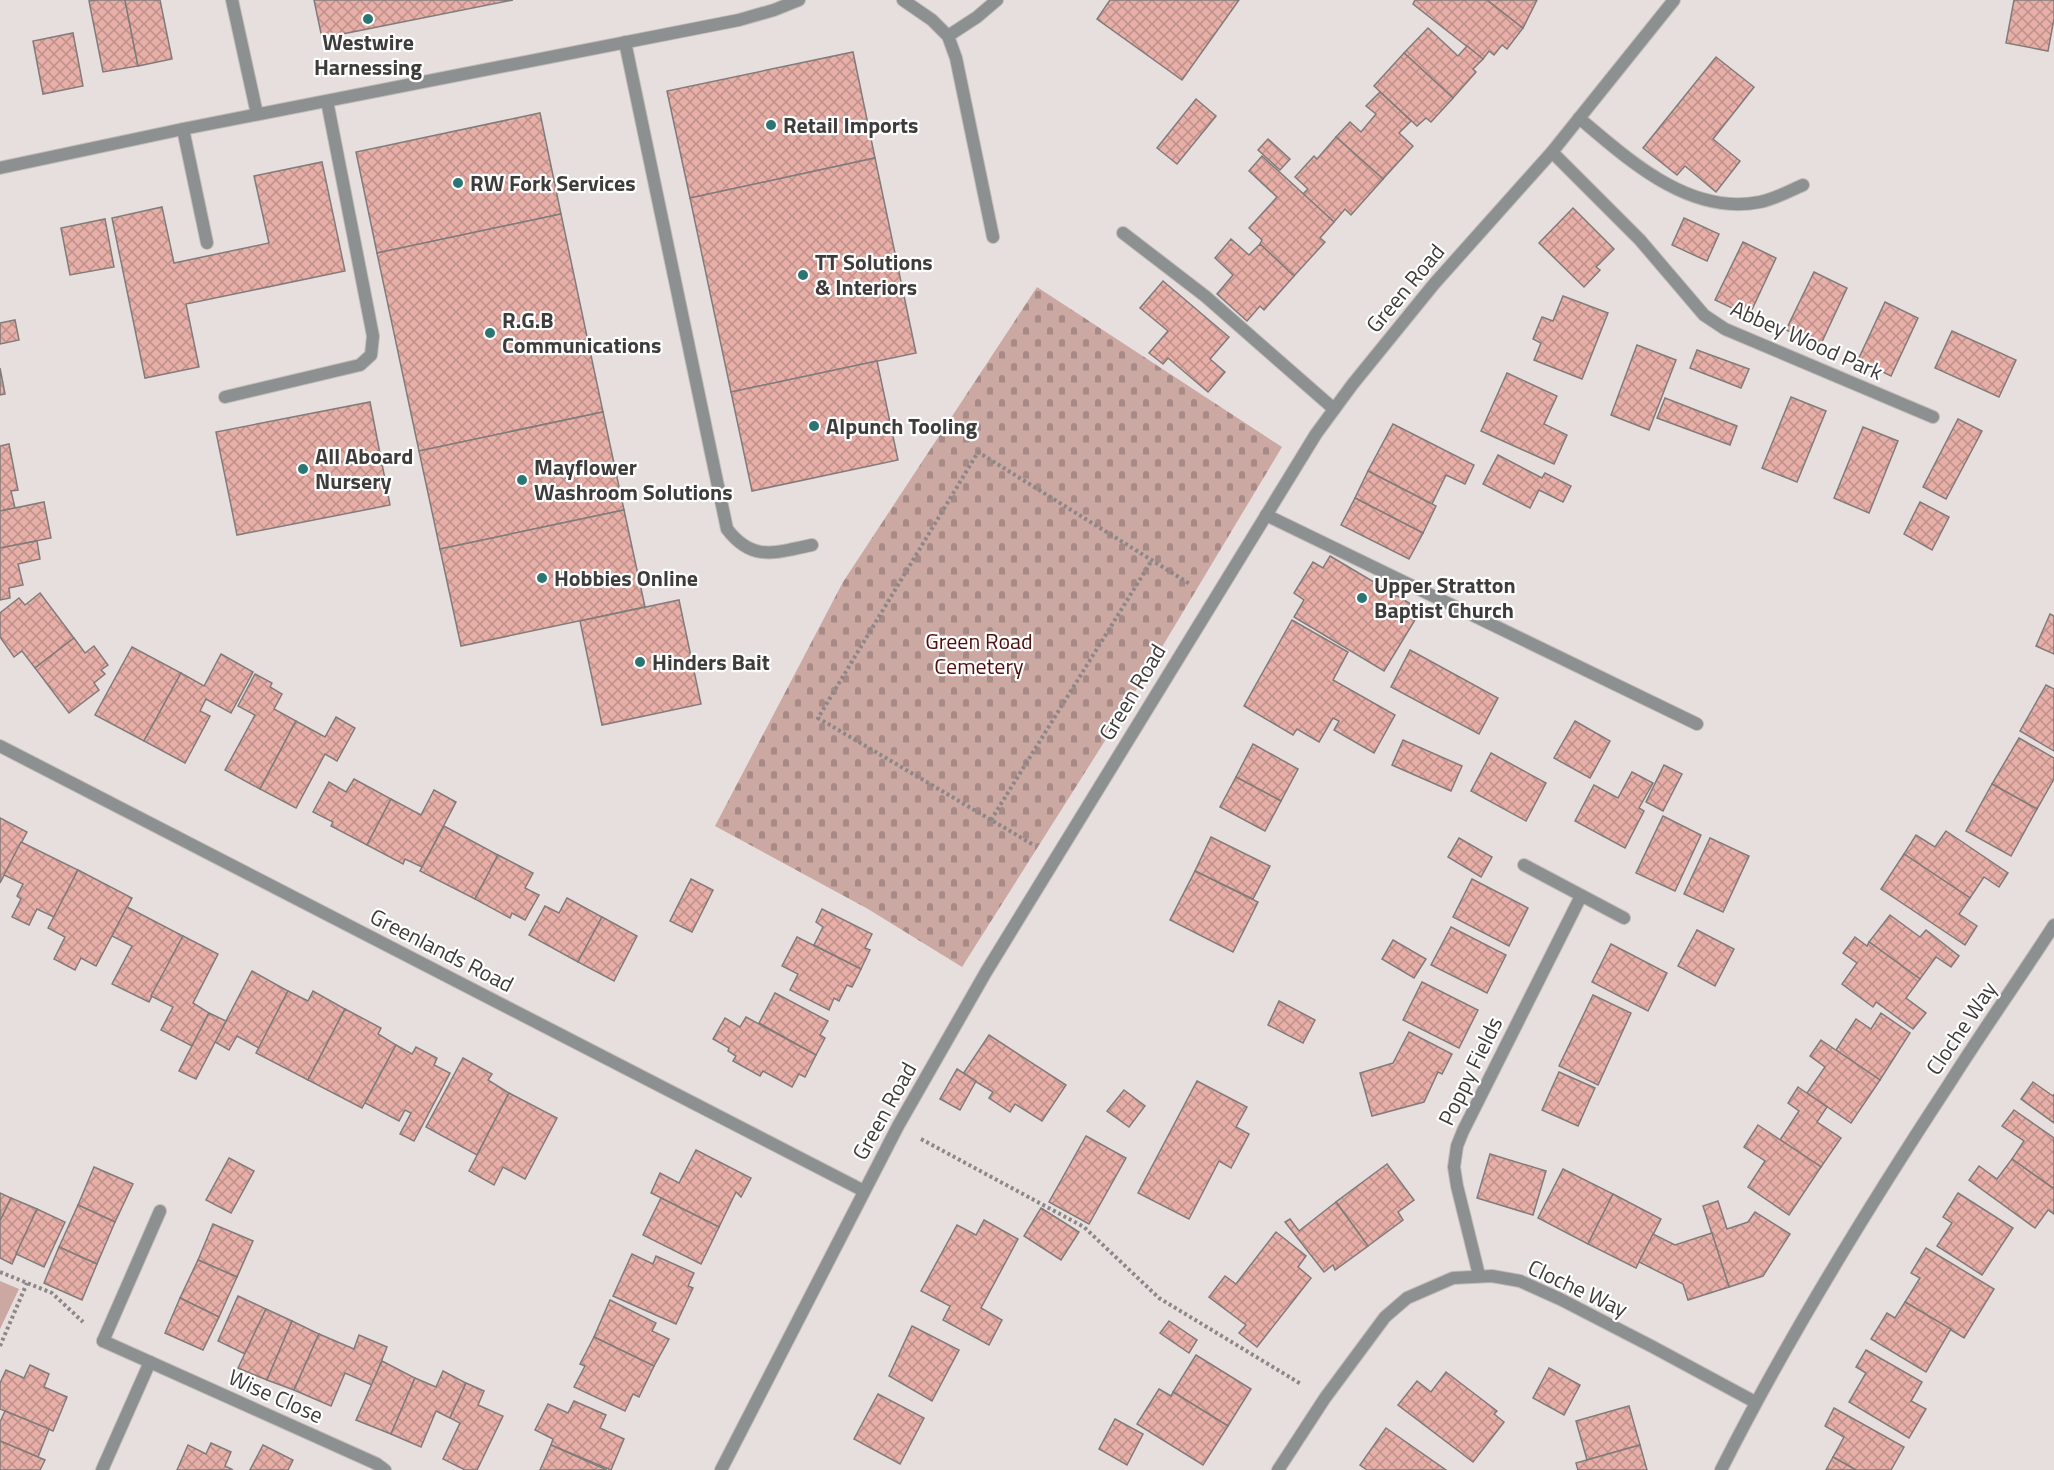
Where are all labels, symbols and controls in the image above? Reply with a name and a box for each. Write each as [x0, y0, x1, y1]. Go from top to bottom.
marker: Westwire Harnessing [361, 12, 375, 26]
place label: Westwire Harnessing [314, 25, 422, 84]
place label: Retail Imports [783, 108, 918, 142]
marker: Retail Imports [764, 118, 778, 132]
place label: RW Fork Services [470, 166, 636, 200]
marker: RW Fork Services [451, 176, 465, 190]
street label: Green Road [1357, 236, 1453, 340]
place label: TT Solutions & Interiors [815, 245, 933, 304]
marker: TT Solutions & Interiors [796, 268, 810, 282]
street label: Abbey Wood Park [1725, 291, 1889, 389]
place label: R.G.B Communications [502, 303, 661, 362]
marker: R.G.B Communications [483, 326, 497, 340]
place label: Alpunch Tooling [826, 409, 978, 443]
marker: Alpunch Tooling [807, 419, 821, 433]
place label: All Aboard Nursery [315, 439, 413, 498]
place label: Mayflower Washroom Solutions [534, 450, 733, 509]
marker: All Aboard Nursery [296, 462, 310, 476]
marker: Mayflower Washroom Solutions [515, 473, 529, 487]
place label: Hobbies Online [554, 561, 698, 595]
place label: Upper Stratton Baptist Church [1374, 568, 1516, 627]
marker: Hobbies Online [535, 571, 549, 585]
marker: Upper Stratton Baptist Church [1355, 591, 1369, 605]
park label: Green Road Cemetery [925, 624, 1033, 683]
street label: Green Road [1090, 637, 1174, 747]
place label: Hinders Bait [652, 645, 770, 679]
marker: Hinders Bait [633, 655, 647, 669]
street label: Greenlands Road [364, 899, 520, 1001]
street label: Cloche Way [1917, 974, 2005, 1082]
street label: Poppy Fields [1429, 1011, 1511, 1131]
street label: Green Road [843, 1056, 925, 1166]
street label: Cloche Way [1522, 1250, 1634, 1326]
street label: Wise Close [223, 1360, 329, 1432]

